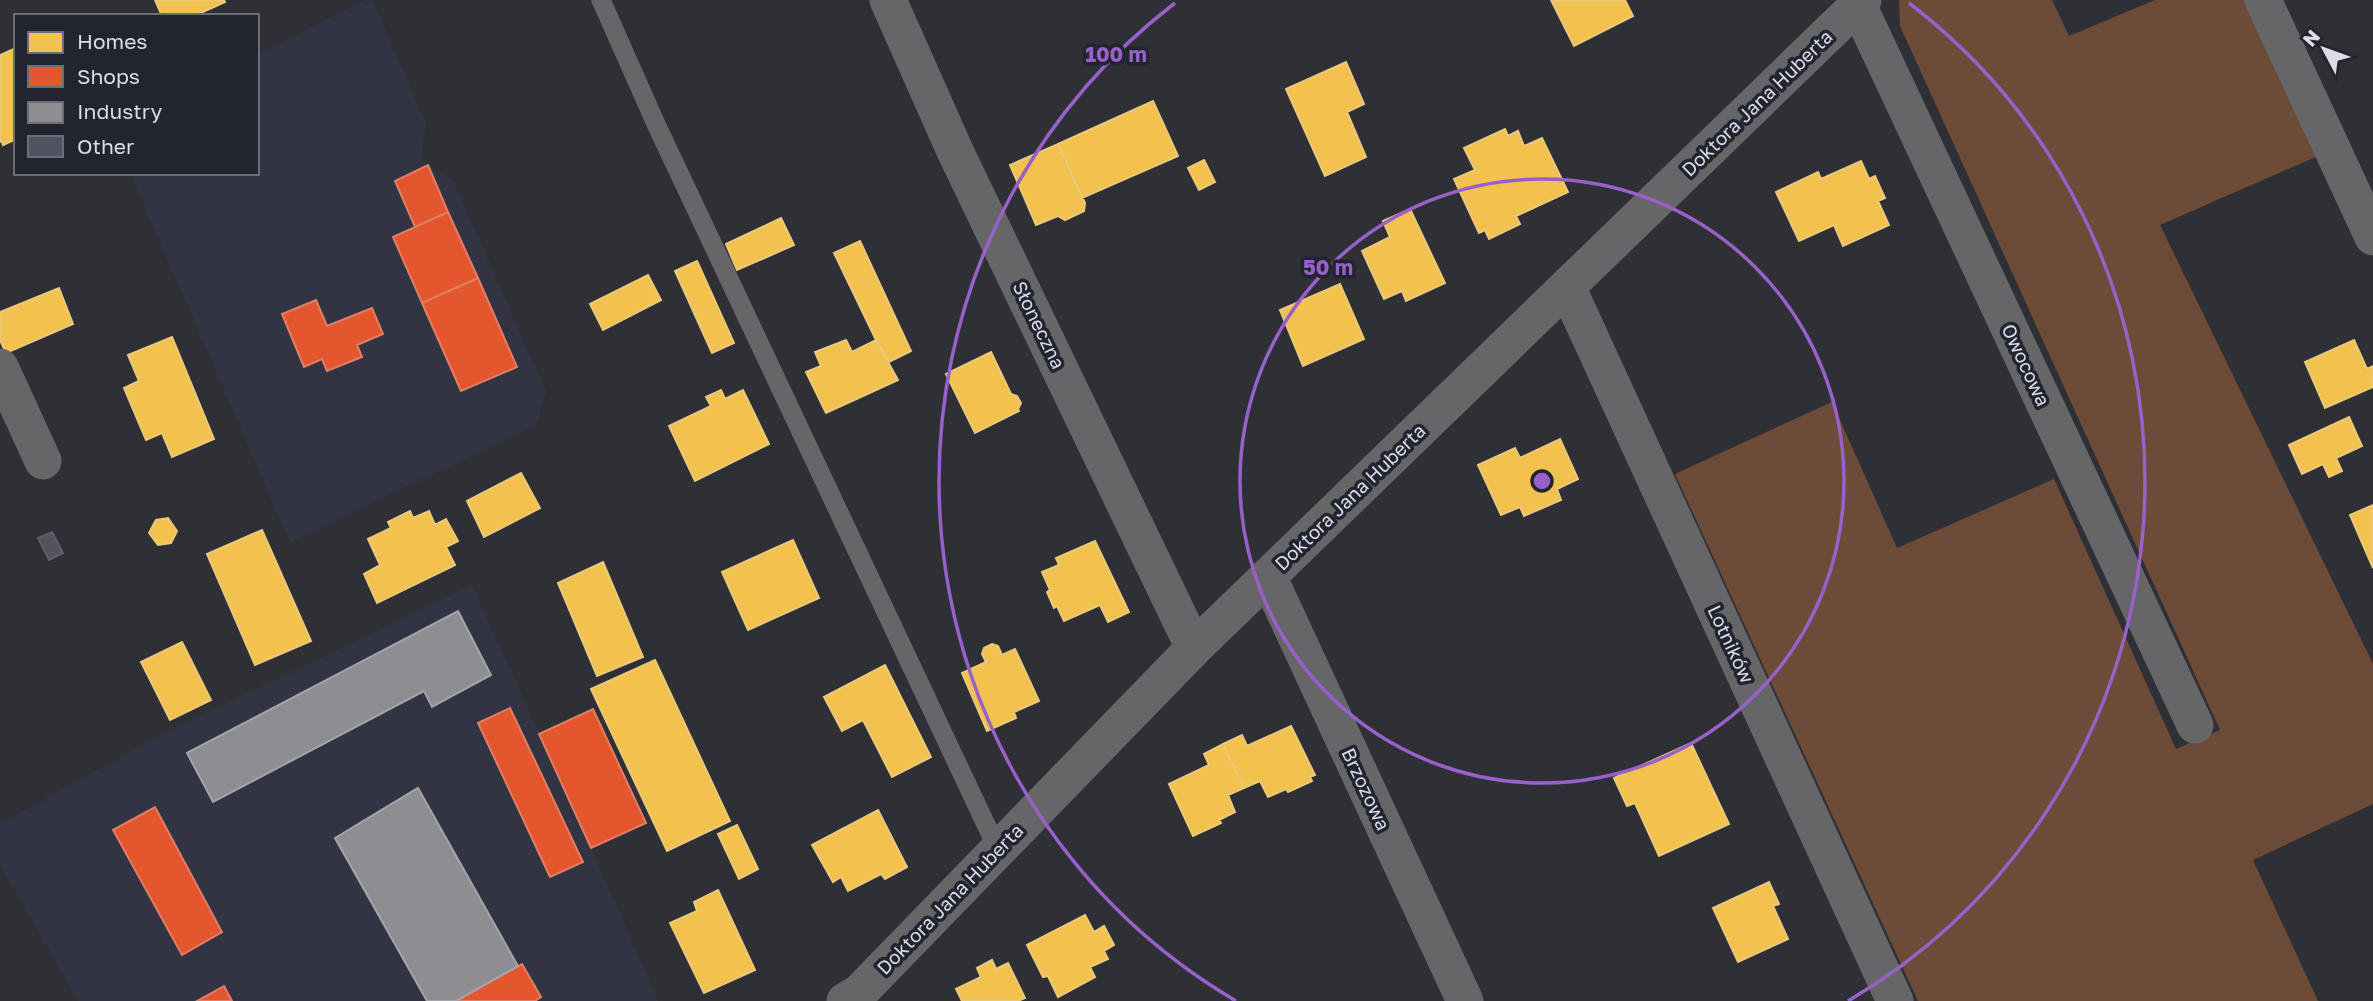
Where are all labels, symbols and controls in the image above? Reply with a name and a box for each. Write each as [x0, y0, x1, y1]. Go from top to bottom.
legend [14, 14, 259, 175]
north arrow [2289, 14, 2359, 84]
street label: Doktora Jana Huberta [1676, 25, 1837, 181]
text: N [2297, 25, 2324, 51]
text: Homes [77, 28, 147, 54]
text: 100 m [1085, 41, 1147, 67]
text: Shops [77, 63, 140, 89]
text: Industry [77, 98, 162, 124]
text: Other [77, 133, 134, 159]
text: 50 m [1303, 254, 1353, 280]
street label: Słoneczna [1008, 277, 1071, 373]
street label: Owocowa [1997, 320, 2055, 410]
street label: Doktora Jana Huberta [1269, 419, 1430, 575]
centre of rings [1530, 469, 1554, 493]
street label: Lotników [1703, 601, 1759, 686]
street label: Brzozowa [1337, 744, 1395, 834]
street label: Doktora Jana Huberta [872, 818, 1028, 979]

